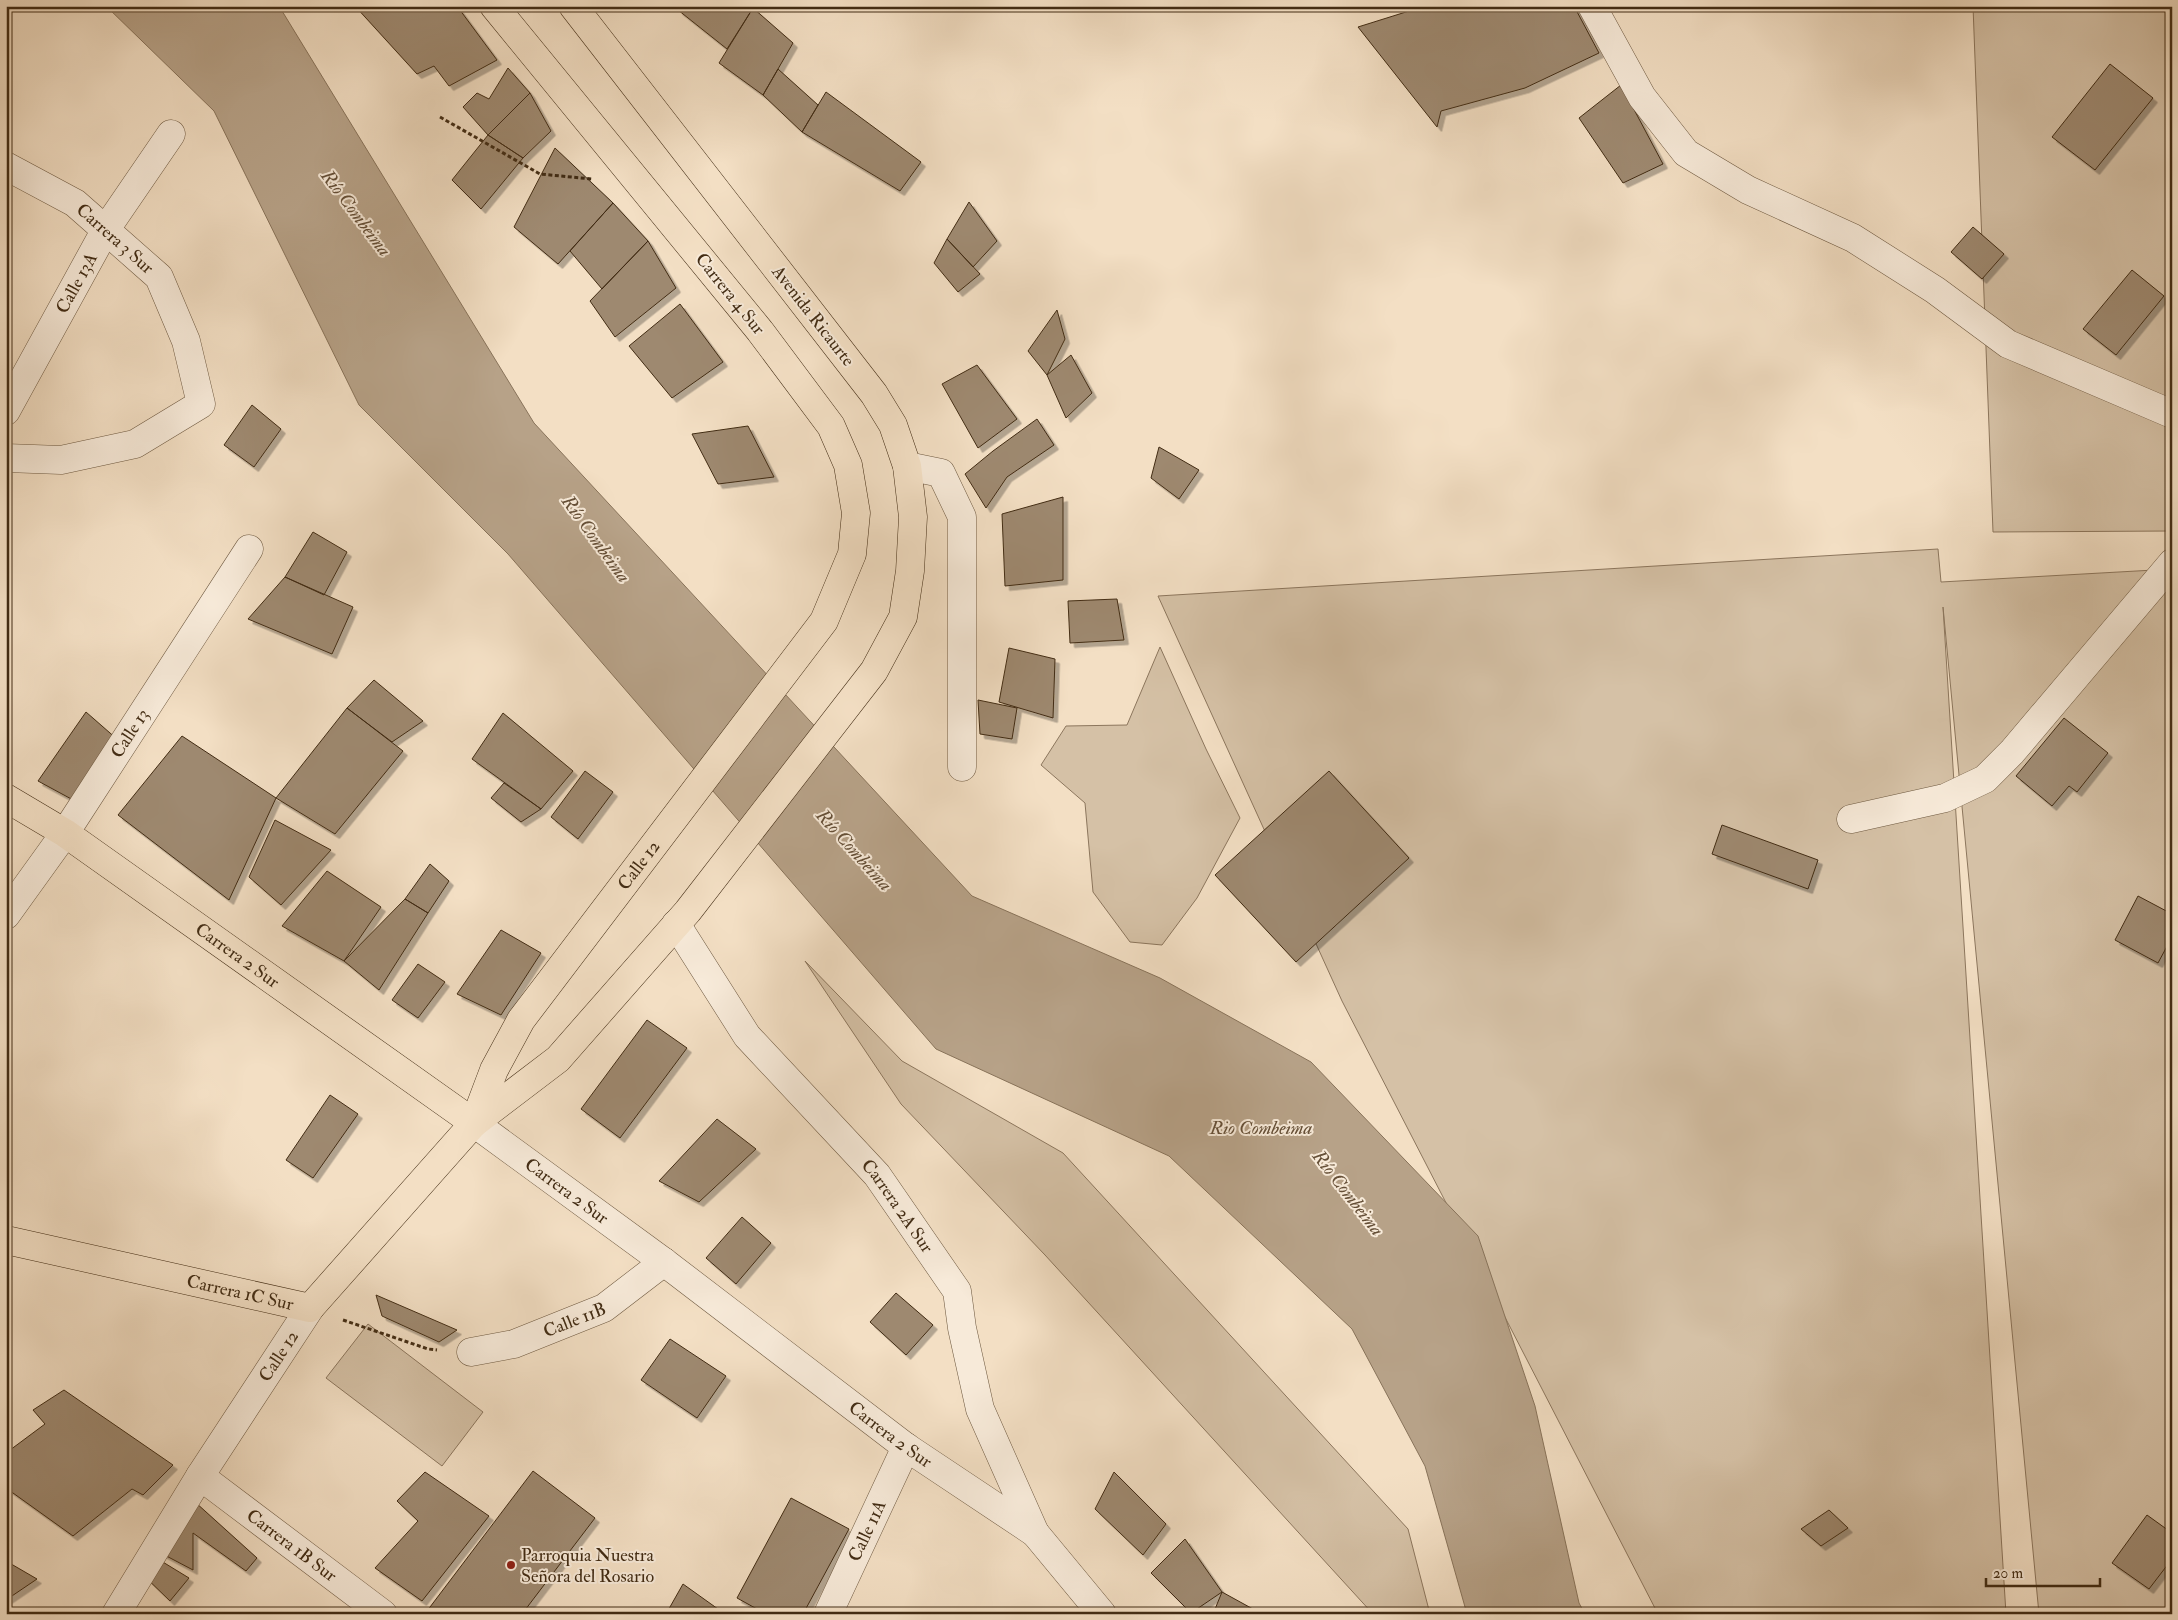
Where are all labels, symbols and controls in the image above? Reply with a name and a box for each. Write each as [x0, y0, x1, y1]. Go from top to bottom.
water label: Río Combeima [315, 164, 397, 261]
street label: Carrera 3 Sur [72, 198, 159, 279]
street label: Calle 13A [50, 248, 103, 317]
street label: Carrera 4 Sur [690, 248, 770, 340]
street label: Avenida Ricaurte [766, 260, 860, 371]
water label: Río Combeima [556, 490, 636, 588]
street label: Calle 13 [105, 704, 154, 762]
water label: Río Combeima [810, 803, 897, 896]
street label: Calle 12 [612, 836, 665, 895]
street label: Carrera 2 Sur [191, 917, 284, 993]
water label: Rio Combeima [1209, 1116, 1312, 1140]
water label: Río Combeima [1306, 1144, 1389, 1241]
street label: Carrera 2 Sur [520, 1153, 613, 1229]
street label: Carrera 2A Sur [856, 1154, 939, 1257]
street label: Carrera 1C Sur [185, 1269, 296, 1316]
street label: Calle 11B [540, 1297, 609, 1343]
street label: Calle 12 [253, 1326, 304, 1386]
street label: Carrera 2 Sur [844, 1396, 937, 1473]
street label: Calle 11A [843, 1496, 891, 1565]
street label: Carrera 1B Sur [242, 1504, 342, 1587]
place label: Parroquia Nuestra Señora del Rosario [521, 1544, 654, 1588]
scale bar [1986, 1555, 2099, 1587]
marker: Parroquia Nuestra Señora del Rosario [505, 1559, 517, 1571]
text: 20 m [1993, 1564, 2023, 1583]

